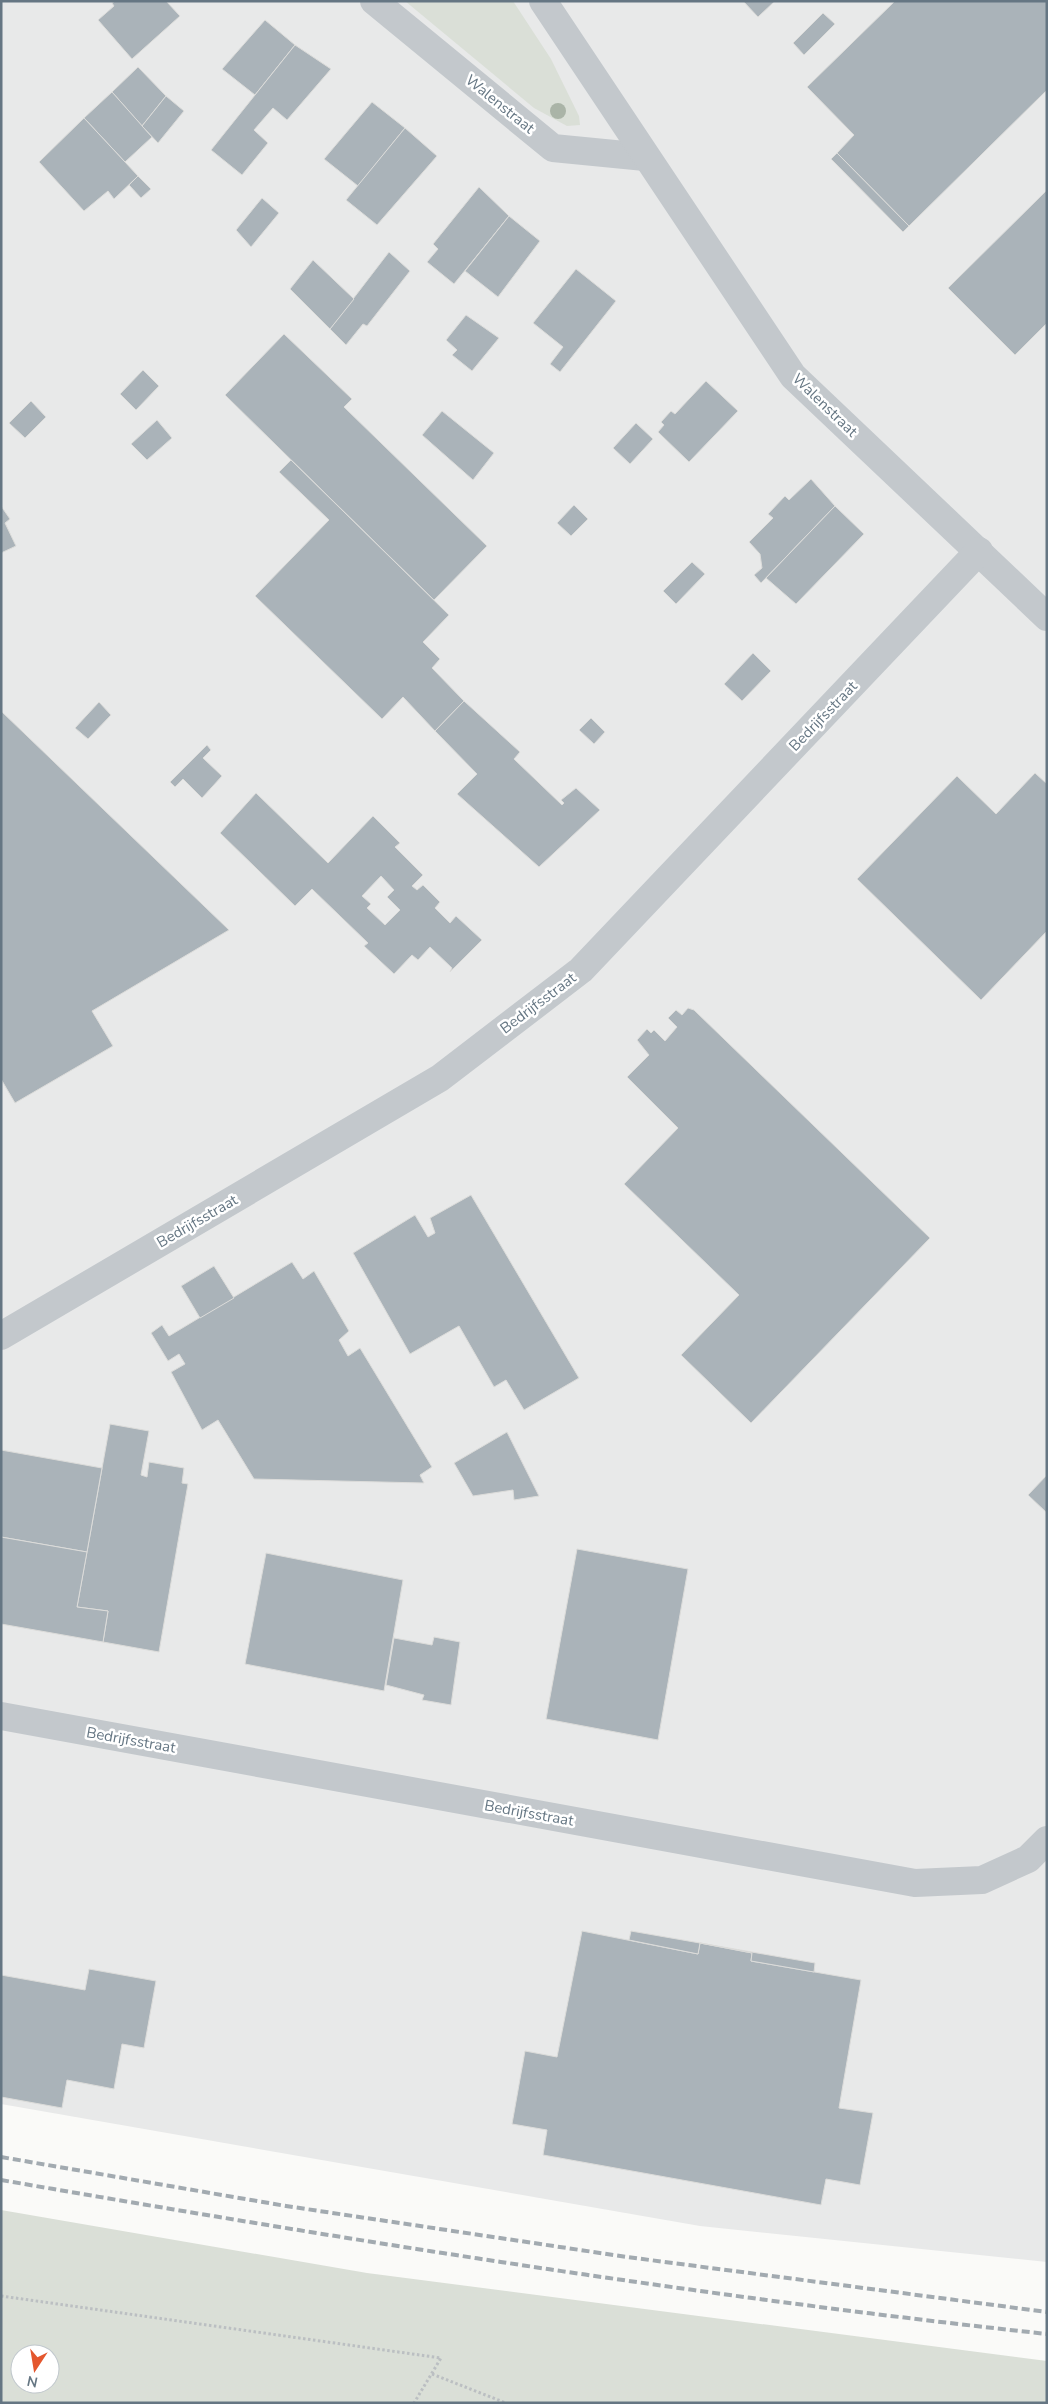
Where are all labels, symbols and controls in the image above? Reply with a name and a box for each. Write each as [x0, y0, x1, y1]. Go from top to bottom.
street label: Walenstraat [461, 70, 539, 138]
street label: Walenstraat [788, 369, 862, 442]
street label: Bedrijfsstraat [784, 676, 862, 755]
street label: Bedrijfsstraat [496, 967, 581, 1038]
street label: Bedrijfsstraat [153, 1189, 242, 1252]
street label: Bedrijfsstraat [85, 1722, 178, 1758]
street label: Bedrijfsstraat [483, 1795, 576, 1831]
north arrow [10, 2344, 60, 2394]
text: N [25, 2371, 40, 2392]

